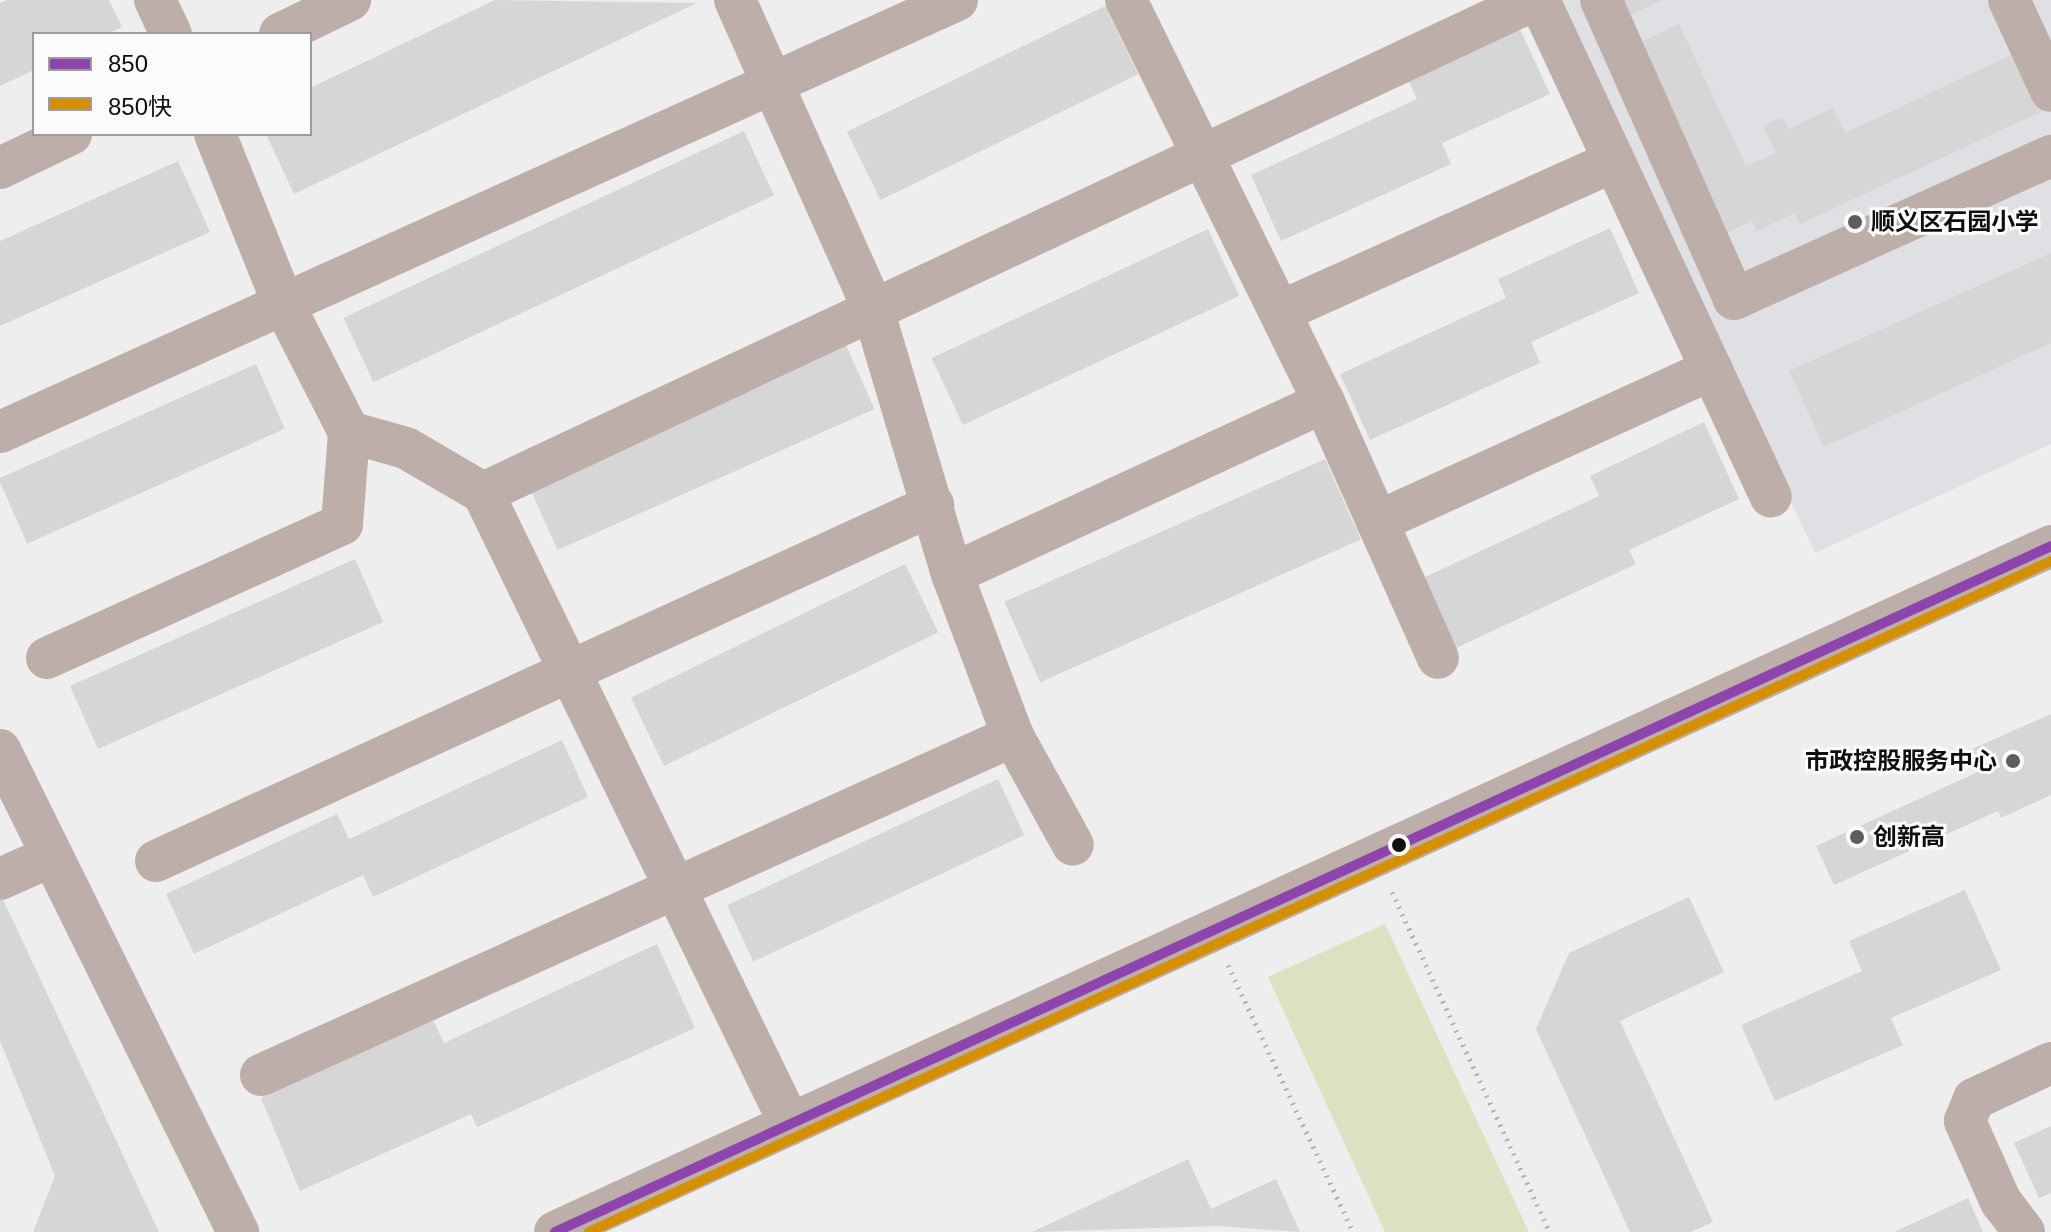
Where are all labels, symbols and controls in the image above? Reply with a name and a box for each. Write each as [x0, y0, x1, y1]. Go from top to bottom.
legend [32, 32, 312, 136]
text: 850 [108, 50, 148, 77]
text: 850快 [108, 93, 172, 120]
place label: 顺义区石园小学 [1871, 208, 2039, 236]
marker: 顺义区石园小学 [1846, 213, 1864, 231]
place label: 市政控股服务中心 [1805, 747, 1997, 775]
marker: 市政控股服务中心 [2004, 752, 2022, 770]
place label: 创新高 [1873, 823, 1945, 851]
marker: 创新高 [1848, 828, 1866, 846]
unlabelled marker [1391, 837, 1407, 853]

